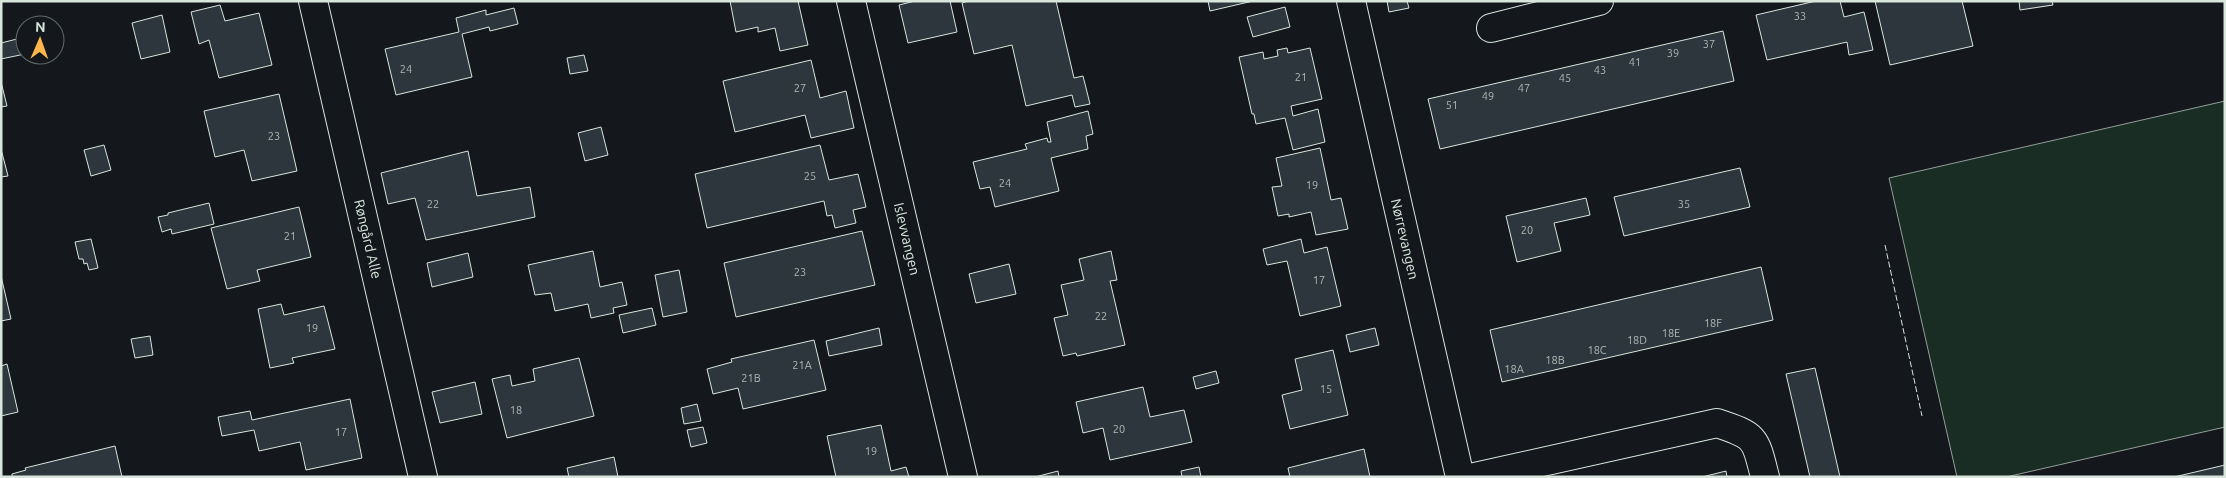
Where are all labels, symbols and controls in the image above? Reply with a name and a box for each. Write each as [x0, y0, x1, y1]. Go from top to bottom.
house number: 33 [1794, 10, 1806, 22]
north arrow [15, 15, 65, 65]
text: N [35, 19, 46, 35]
house number: 37 [1703, 38, 1715, 50]
house number: 39 [1667, 47, 1679, 59]
house number: 41 [1629, 56, 1641, 68]
house number: 24 [400, 63, 412, 75]
house number: 43 [1594, 64, 1606, 76]
house number: 21 [1295, 71, 1307, 83]
house number: 45 [1559, 72, 1571, 84]
house number: 27 [794, 82, 806, 94]
house number: 47 [1518, 82, 1530, 94]
house number: 49 [1482, 90, 1494, 102]
house number: 51 [1446, 99, 1458, 111]
house number: 23 [268, 130, 280, 142]
house number: 25 [804, 170, 816, 182]
house number: 24 [999, 177, 1011, 189]
house number: 19 [1306, 179, 1318, 191]
street label: Nørrevangen [1388, 197, 1422, 281]
street label: Røngård Alle [351, 198, 385, 280]
house number: 22 [427, 198, 439, 210]
house number: 35 [1678, 198, 1690, 210]
street label: Islevvangen [891, 201, 923, 277]
house number: 20 [1521, 224, 1533, 236]
house number: 21 [284, 230, 296, 242]
house number: 23 [794, 266, 806, 278]
house number: 17 [1313, 274, 1325, 286]
house number: 22 [1095, 310, 1107, 322]
house number: 18F [1704, 317, 1722, 329]
house number: 19 [306, 322, 318, 334]
house number: 18E [1662, 327, 1680, 339]
house number: 18D [1627, 334, 1647, 346]
house number: 18C [1587, 344, 1607, 356]
house number: 18B [1545, 354, 1565, 366]
house number: 21A [792, 359, 813, 371]
house number: 18A [1504, 363, 1525, 375]
house number: 21B [741, 372, 761, 384]
house number: 15 [1320, 383, 1332, 395]
house number: 18 [510, 404, 522, 416]
house number: 20 [1113, 423, 1125, 435]
house number: 17 [335, 426, 347, 438]
house number: 19 [865, 445, 877, 457]

